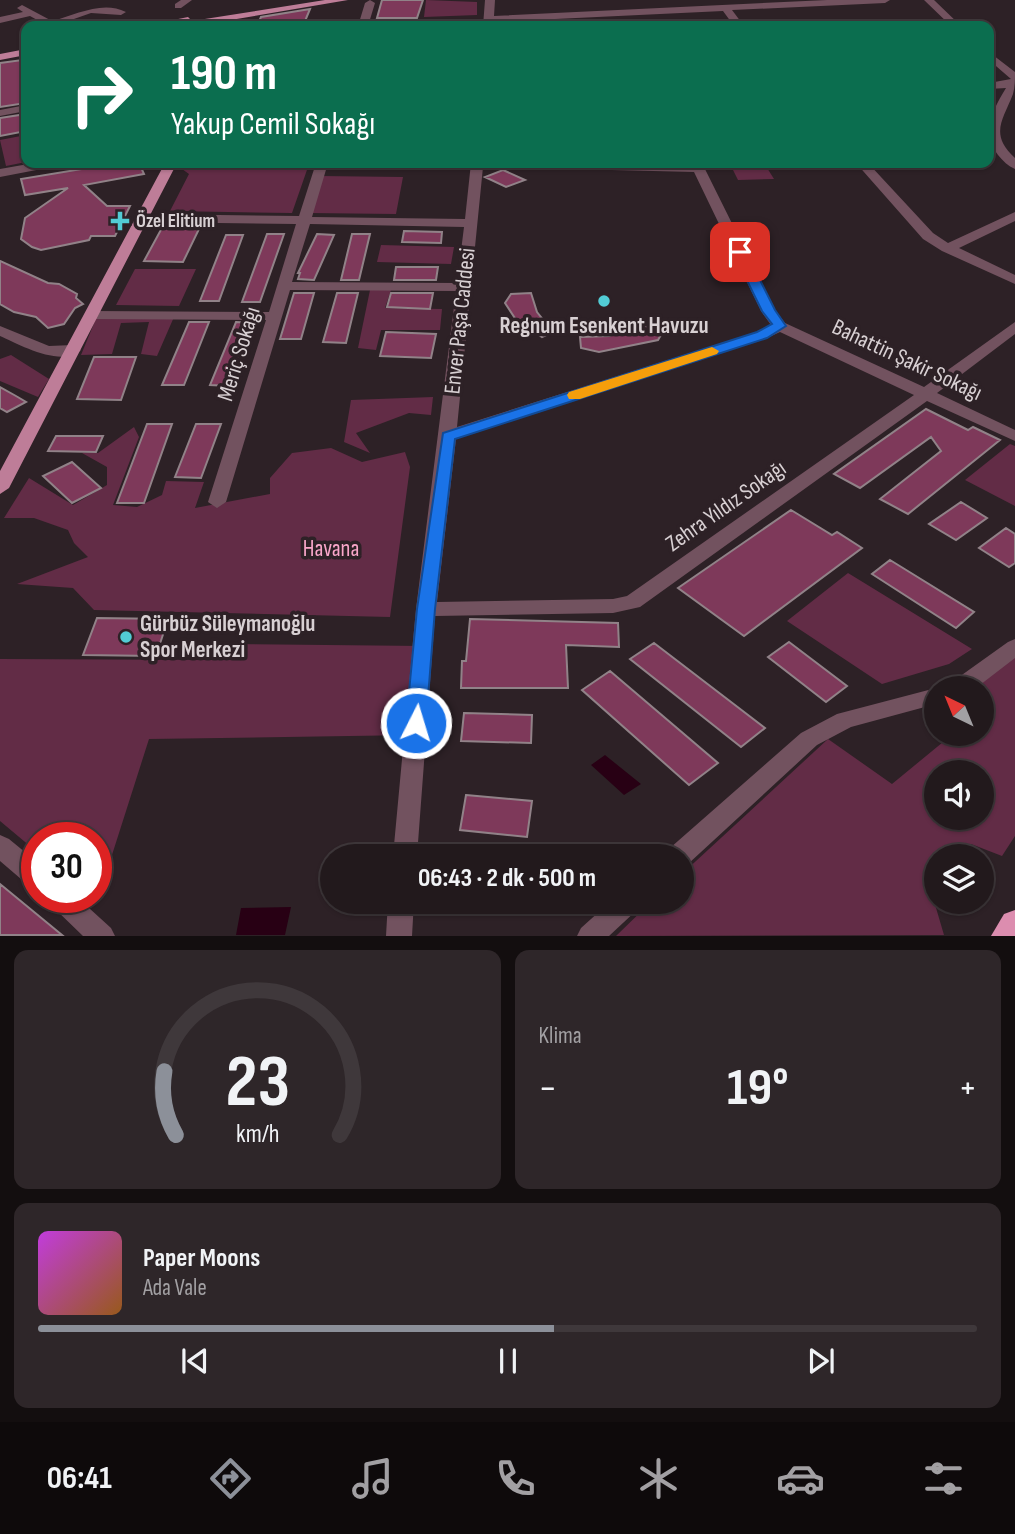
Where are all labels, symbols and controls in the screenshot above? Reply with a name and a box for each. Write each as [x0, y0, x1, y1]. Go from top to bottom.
text: 190 m [171, 45, 277, 104]
icon: right [56, 49, 147, 140]
text: Yakup Cemil Sokağı [171, 105, 375, 144]
place label: Özel Elitium [136, 210, 215, 233]
marker: Özel Elitium [110, 211, 130, 231]
pin [710, 222, 770, 282]
icon: arrive [721, 233, 759, 271]
street label: Enver Paşa Caddesi [438, 246, 482, 396]
marker: Regnum Esenkent Havuzu [596, 293, 612, 309]
street label: Meriç Sokağı [211, 303, 267, 405]
place label: Regnum Esenkent Havuzu [499, 312, 709, 340]
street label: Bahattin Şakir Sokağı [828, 313, 986, 407]
street label: Zehra Yıldız Sokağı [660, 454, 792, 558]
park label: Havana [303, 535, 359, 563]
place label: Gürbüz Süleymanoğlu Spor Merkezi [140, 610, 315, 664]
marker: Gürbüz Süleymanoğlu Spor Merkezi [118, 629, 134, 645]
north arrow [924, 676, 994, 746]
map controls [924, 676, 994, 914]
position arrow [379, 686, 453, 760]
button: sound [924, 760, 994, 830]
speed limit sign: 30 [21, 822, 112, 913]
button: layers [924, 844, 994, 914]
text: 06:43 · 2 dk · 500 m [418, 863, 596, 894]
text: Klima [539, 1022, 582, 1050]
text: 23 [225, 1040, 290, 1128]
text: 19° [727, 1057, 788, 1120]
text: − [539, 1066, 557, 1111]
text: + [958, 1066, 977, 1111]
text: km/h [236, 1119, 279, 1150]
text: Paper Moons [143, 1243, 260, 1274]
text: Ada Vale [143, 1274, 207, 1302]
icon: previous [176, 1342, 214, 1380]
icon: pause [489, 1342, 527, 1380]
icon: next [802, 1342, 840, 1380]
icon: directions [206, 1454, 255, 1503]
icon: music [348, 1454, 397, 1503]
icon: phone [491, 1454, 540, 1503]
icon: climate [634, 1454, 683, 1503]
icon: car [776, 1454, 825, 1503]
icon: filters [919, 1454, 968, 1503]
text: 06:41 [47, 1459, 112, 1498]

